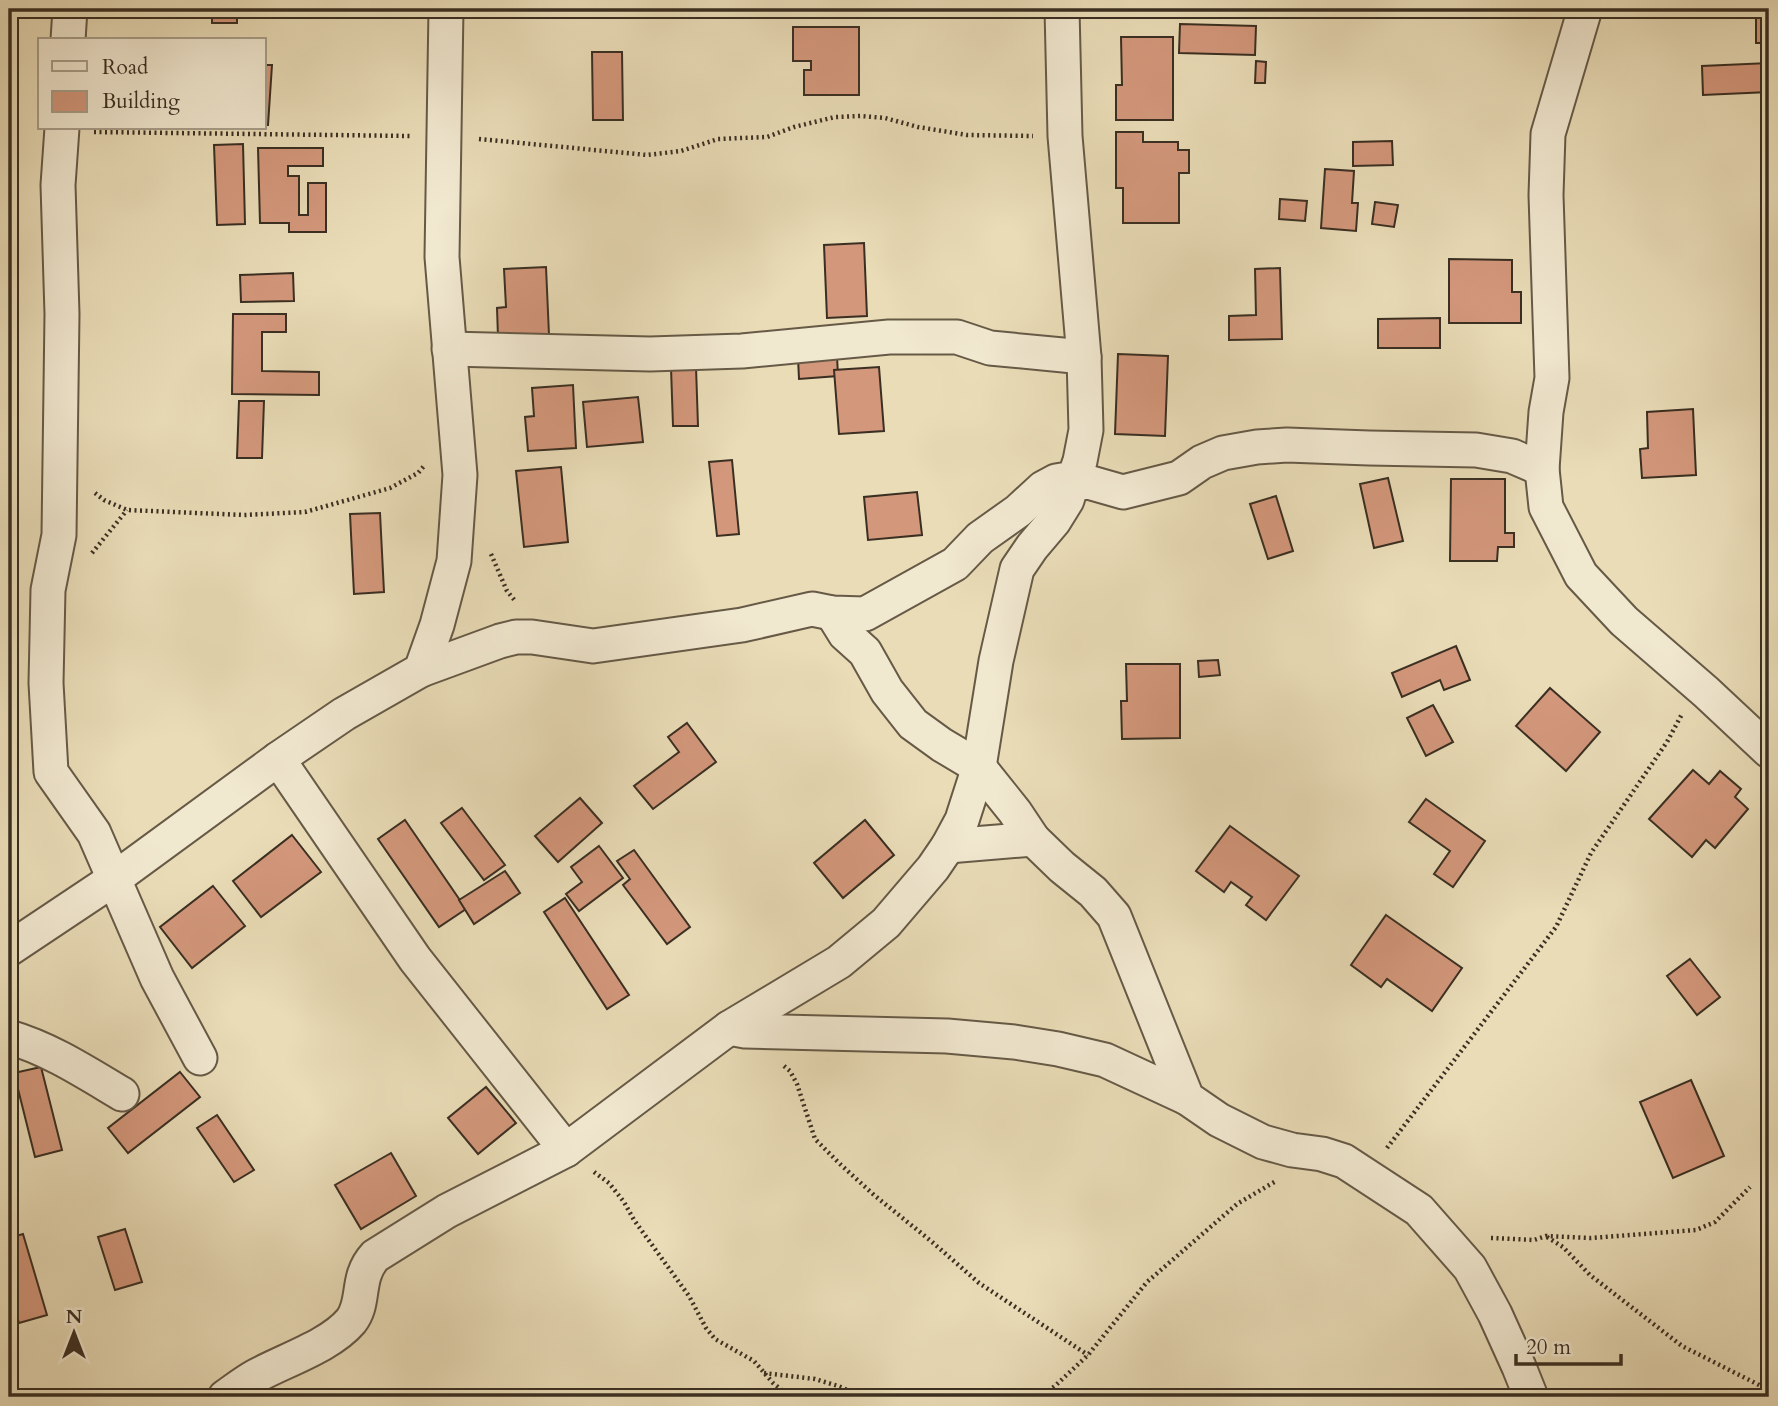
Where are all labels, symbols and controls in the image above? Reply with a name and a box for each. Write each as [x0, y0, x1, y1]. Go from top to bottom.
legend [38, 38, 266, 130]
text: Road [102, 53, 148, 82]
text: Building [102, 87, 180, 116]
north arrow [38, 1298, 108, 1368]
text: N [66, 1304, 83, 1330]
scale bar [1516, 1322, 1620, 1366]
text: 20 m [1526, 1333, 1571, 1362]

